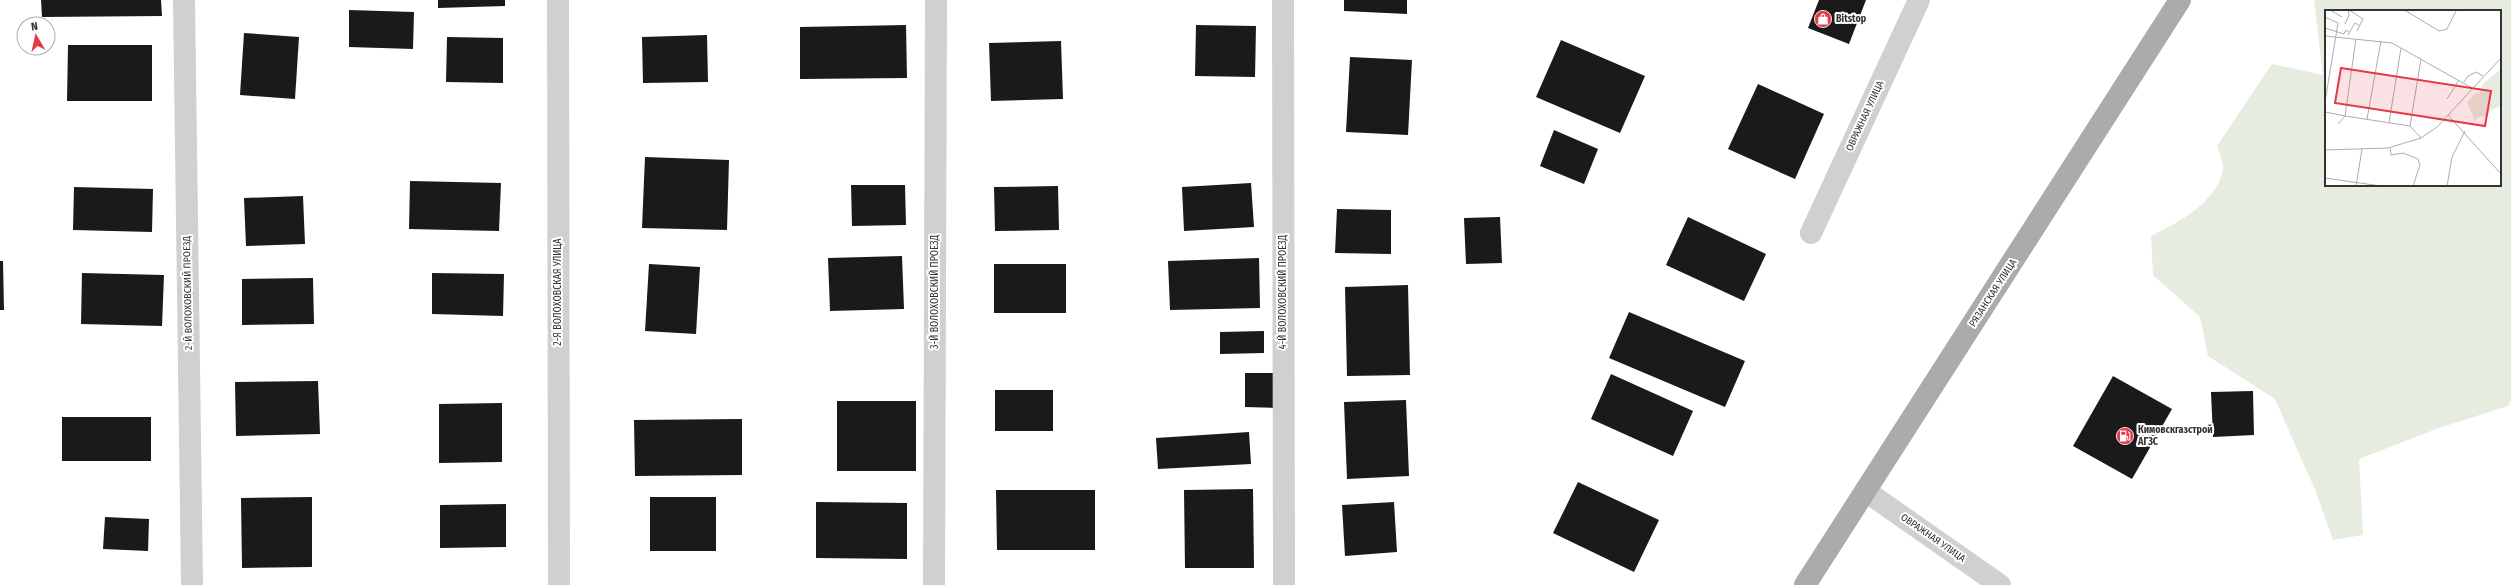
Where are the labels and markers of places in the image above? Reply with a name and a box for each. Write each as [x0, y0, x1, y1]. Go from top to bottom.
shop icon: Bitstop [1813, 9, 1833, 29]
place label: Bitstop [1836, 13, 1867, 25]
place label: Кимовскгазстрой АГЗС [2137, 424, 2213, 448]
fuel station icon: Кимовскгазстрой АГЗС [2115, 426, 2135, 446]

